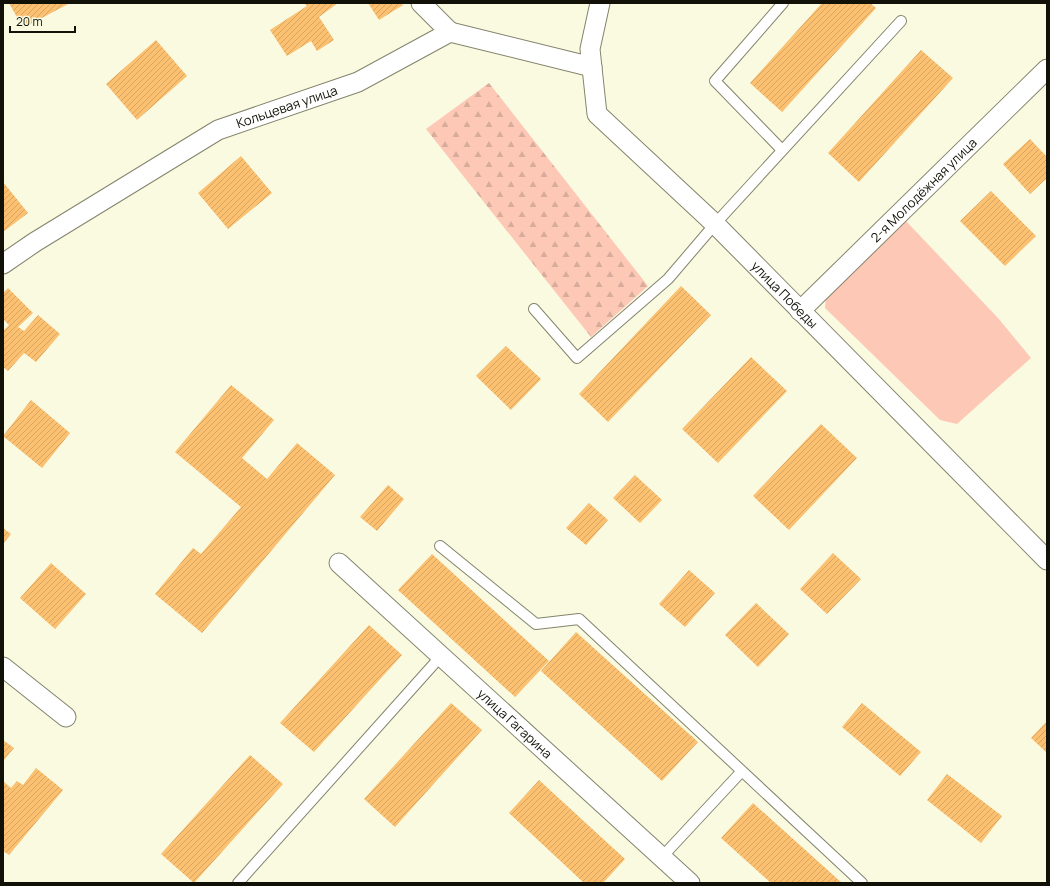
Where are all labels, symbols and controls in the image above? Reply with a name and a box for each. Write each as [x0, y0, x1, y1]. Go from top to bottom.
scale bar [10, 8, 75, 34]
text: 20 m [16, 13, 43, 30]
street label: Кольцевая улица [234, 81, 340, 132]
street label: 2-я Молодёжная улица [866, 134, 981, 246]
street label: улица Победы [747, 257, 822, 332]
street label: улица Гагарина [473, 684, 556, 762]

